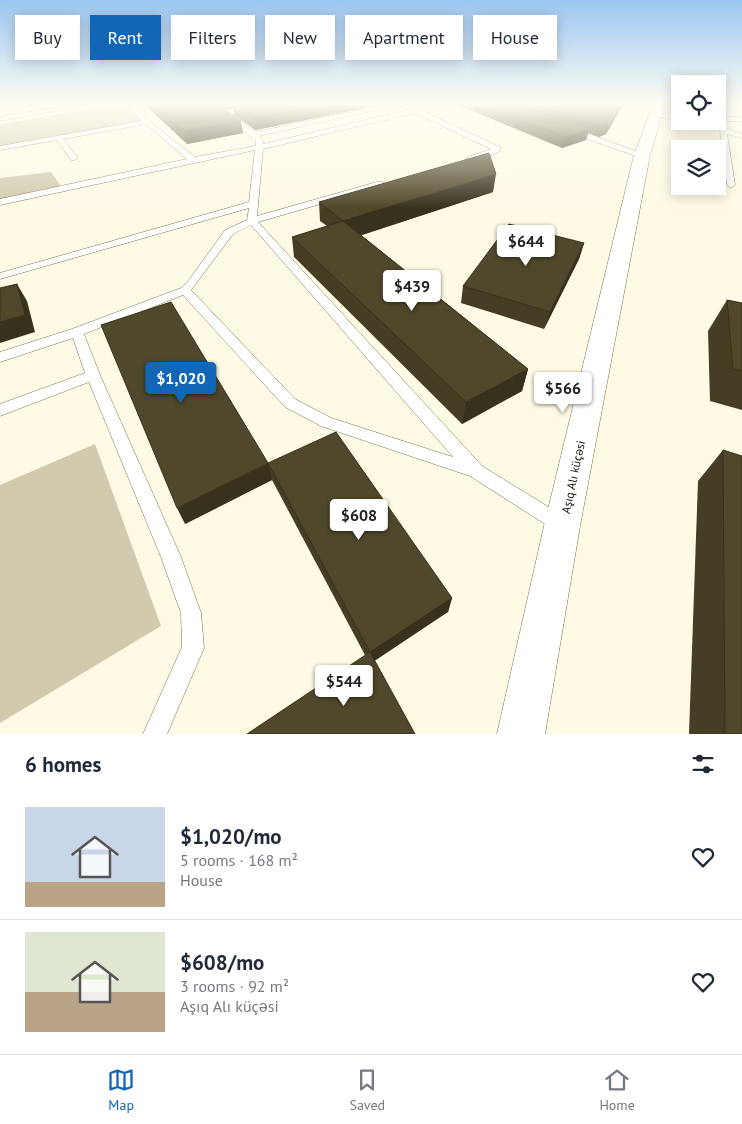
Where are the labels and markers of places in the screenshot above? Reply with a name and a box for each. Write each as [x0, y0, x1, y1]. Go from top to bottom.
pin: $644 [496, 224, 556, 267]
pin: $439 [382, 270, 442, 312]
pin: $1,020 [140, 362, 222, 404]
pin: $566 [533, 372, 593, 414]
pin: $608 [329, 498, 389, 541]
pin: $544 [314, 664, 374, 707]

